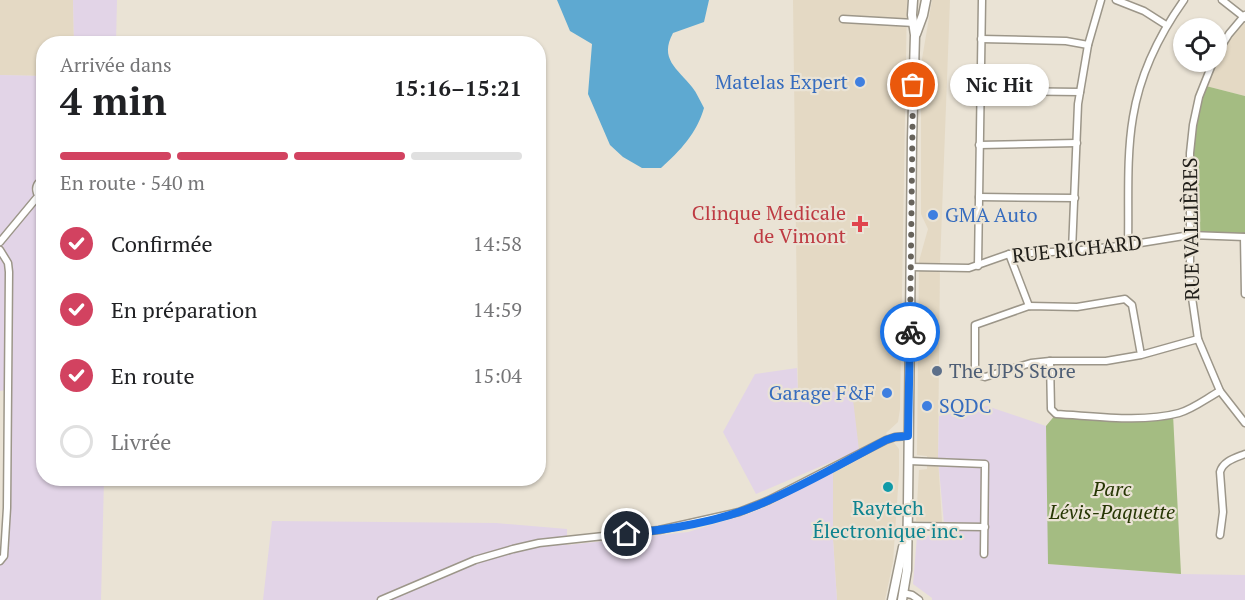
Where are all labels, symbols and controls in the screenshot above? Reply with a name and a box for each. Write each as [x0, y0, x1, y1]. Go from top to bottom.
map controls [1173, 18, 1227, 72]
button: locate [1173, 18, 1227, 72]
text: Arrivée dans [60, 51, 172, 78]
pin [887, 59, 938, 110]
callout: Nic Hit [949, 64, 1048, 106]
place label: Matelas Expert [715, 68, 849, 95]
icon: bag [896, 68, 929, 101]
text: Nic Hit [966, 71, 1033, 98]
text: 15:16–15:21 [394, 73, 522, 102]
text: 4 min [60, 74, 167, 126]
marker: Matelas Expert [853, 75, 867, 89]
street label: RUE VALLIÈRES [1176, 157, 1205, 301]
text: En route · 540 m [60, 169, 205, 196]
place label: Clinque Medicale de Vimont [692, 199, 847, 249]
place label: GMA Auto [945, 201, 1037, 228]
marker: GMA Auto [926, 208, 940, 222]
marker: Clinque Medicale de Vimont [851, 215, 869, 233]
icon: check [60, 227, 93, 260]
street label: RUE RICHARD [1011, 228, 1143, 269]
text: Confirmée [111, 229, 213, 258]
text: 14:58 [473, 230, 522, 257]
icon: check [60, 293, 93, 326]
text: En préparation [111, 295, 257, 324]
text: 14:59 [473, 296, 522, 323]
courier [880, 302, 940, 362]
icon: bike [894, 316, 927, 349]
place label: The UPS Store [949, 357, 1076, 384]
icon: check [60, 359, 93, 392]
text: En route [111, 361, 195, 390]
text: 15:04 [473, 362, 522, 389]
marker: The UPS Store [930, 364, 944, 378]
place label: Garage F&F [769, 379, 875, 406]
marker: Garage F&F [880, 386, 894, 400]
place label: SQDC [939, 392, 992, 419]
marker: SQDC [920, 399, 934, 413]
text: Livrée [111, 427, 171, 456]
park label: Parc Lévis-Paquette [1048, 475, 1175, 525]
marker: Raytech Électronique inc. [881, 480, 895, 494]
place label: Raytech Électronique inc. [812, 494, 964, 544]
pin [601, 508, 652, 559]
icon: home [610, 517, 643, 550]

